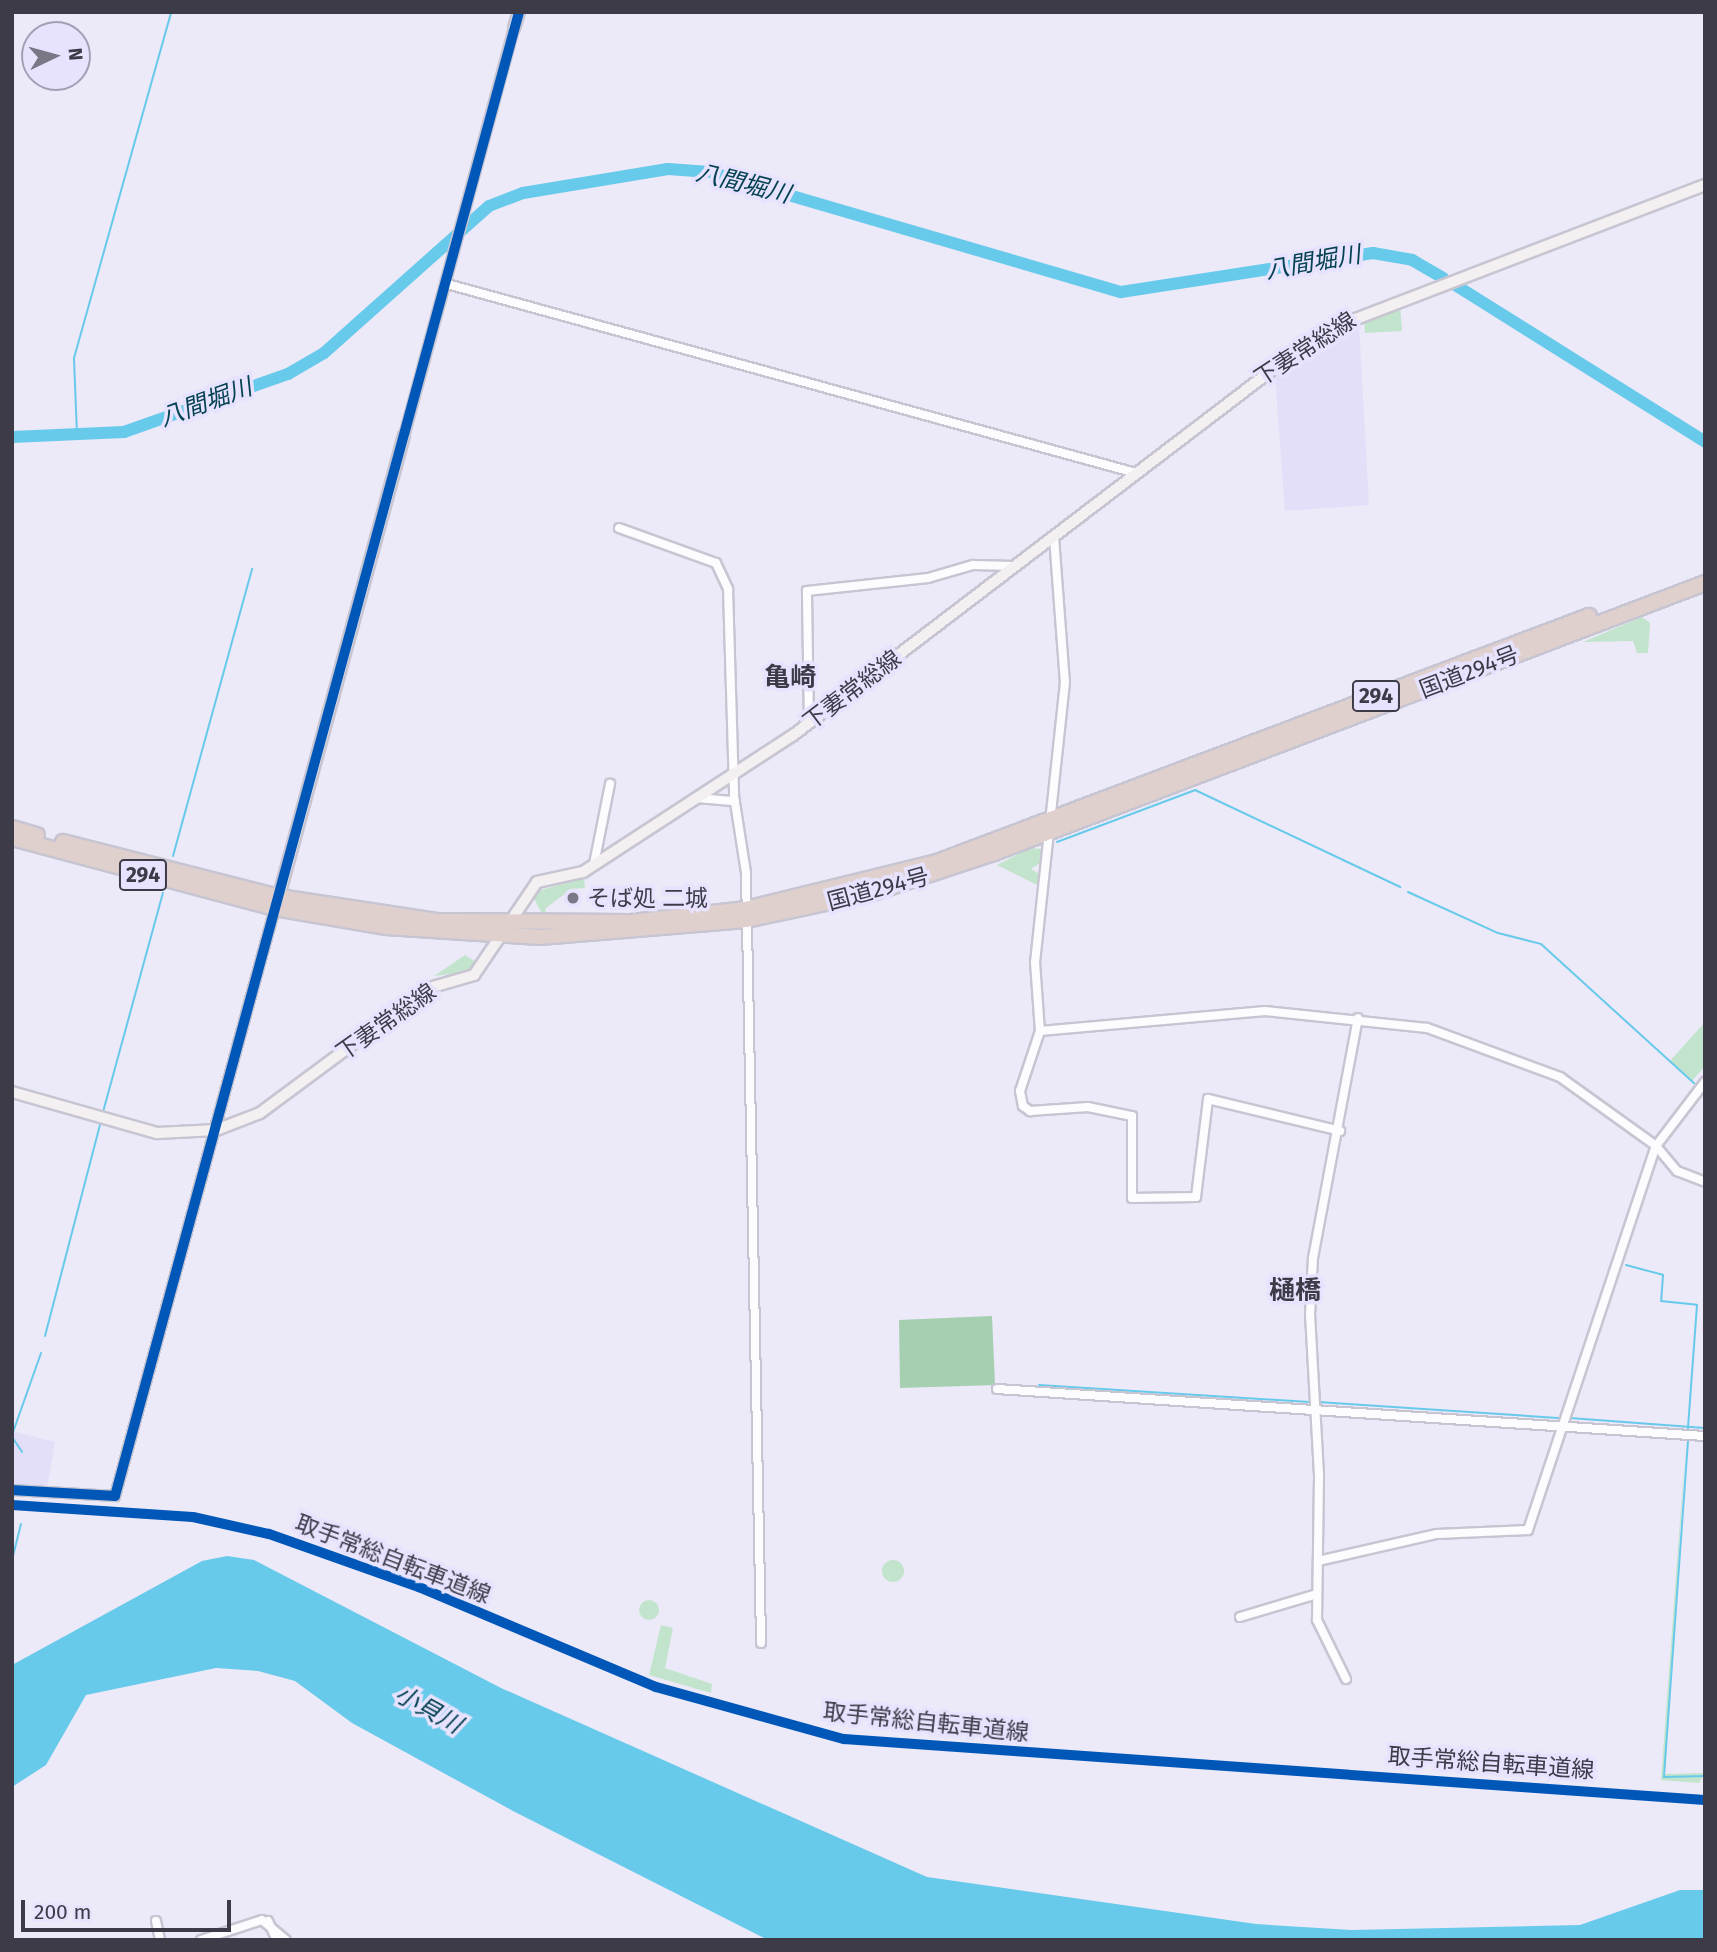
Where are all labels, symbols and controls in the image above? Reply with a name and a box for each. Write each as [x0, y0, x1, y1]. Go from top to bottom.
north arrow [21, 21, 91, 91]
text: N [63, 47, 87, 62]
water label: 八間堀川 [693, 158, 793, 210]
water label: 八間堀川 [1263, 240, 1363, 286]
street label: 下妻常総線 [1249, 306, 1361, 392]
water label: 八間堀川 [156, 373, 256, 433]
street label: 国道294号 [1415, 640, 1523, 704]
street label: 下妻常総線 [798, 644, 906, 736]
district label: 亀崎 [764, 662, 816, 694]
road number: 294 [1352, 678, 1400, 714]
road number: 294 [118, 858, 168, 892]
street label: 国道294号 [824, 862, 932, 916]
place label: そば処 二城 [587, 884, 708, 912]
marker: そば処 二城 [565, 890, 581, 906]
street label: 下妻常総線 [331, 978, 441, 1066]
district label: 樋橋 [1269, 1275, 1321, 1307]
street label: 取手常総自転車道線 [291, 1509, 495, 1609]
water label: 小貝川 [390, 1680, 466, 1740]
street label: 取手常総自転車道線 [822, 1697, 1030, 1747]
street label: 取手常総自転車道線 [1387, 1742, 1595, 1784]
scale bar [24, 1885, 234, 1929]
text: 200 m [34, 1899, 91, 1925]

